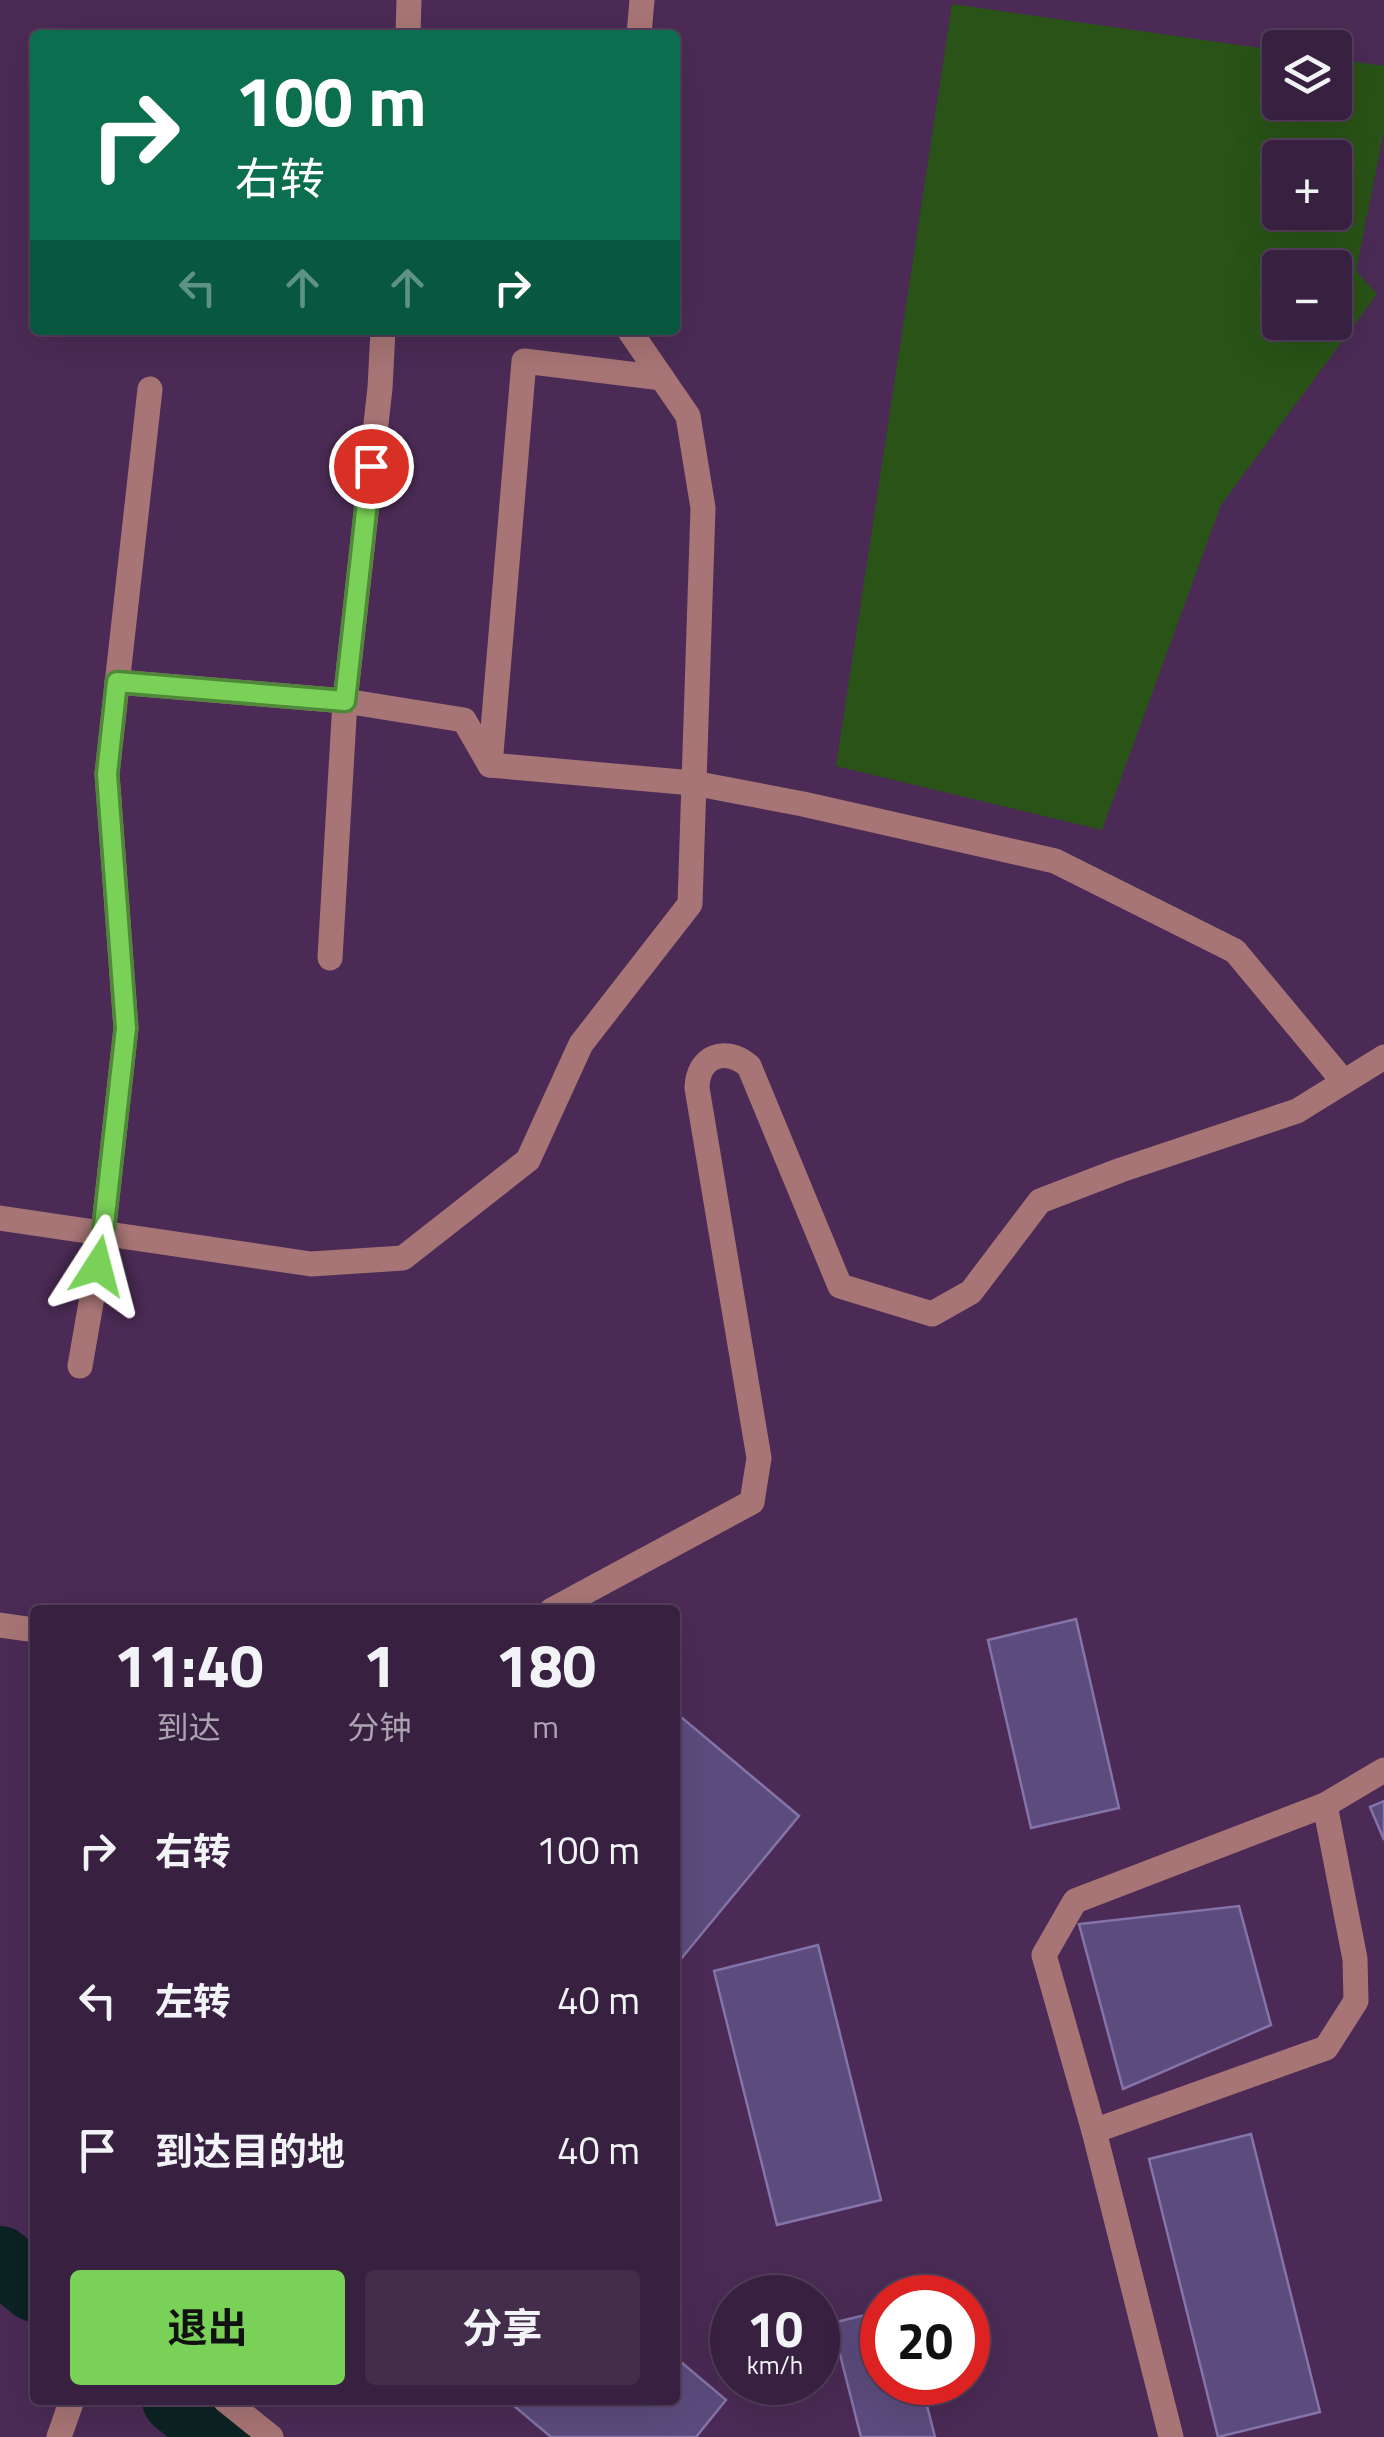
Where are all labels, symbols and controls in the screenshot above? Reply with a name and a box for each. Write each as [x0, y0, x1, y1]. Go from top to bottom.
map controls [1262, 30, 1352, 340]
button: layers [1262, 30, 1352, 120]
text: 100 m [235, 47, 427, 153]
icon: right [70, 70, 200, 200]
button: + [1262, 140, 1352, 230]
text: 右转 [235, 144, 325, 212]
button: − [1262, 250, 1352, 340]
icon: left [170, 260, 225, 315]
icon: ahead [275, 260, 330, 315]
icon: ahead [380, 260, 435, 315]
icon: right [485, 260, 540, 315]
pin [329, 424, 414, 509]
icon: arrive [344, 439, 399, 494]
position arrow [46, 1214, 150, 1318]
text: 11:40 [114, 1619, 264, 1710]
text: 1 [363, 1619, 396, 1710]
text: 180 [495, 1619, 596, 1710]
text: m [532, 1702, 559, 1750]
text: 到达 [157, 1703, 221, 1751]
text: 分钟 [347, 1703, 411, 1751]
text: 100 m [536, 1821, 640, 1879]
text: 右转 [155, 1822, 231, 1880]
icon: right [70, 1823, 125, 1878]
text: 40 m [557, 1971, 640, 2029]
text: 左转 [155, 1972, 231, 2030]
icon: left [70, 1973, 125, 2028]
text: 40 m [557, 2121, 640, 2179]
text: 到达目的地 [155, 2122, 345, 2180]
icon: arrive [70, 2123, 125, 2178]
button: 退出 [70, 2270, 345, 2385]
button: 分享 [365, 2270, 640, 2385]
speed limit sign: 20 [860, 2275, 990, 2405]
text: 10 [747, 2290, 803, 2366]
text: km/h [747, 2346, 803, 2384]

